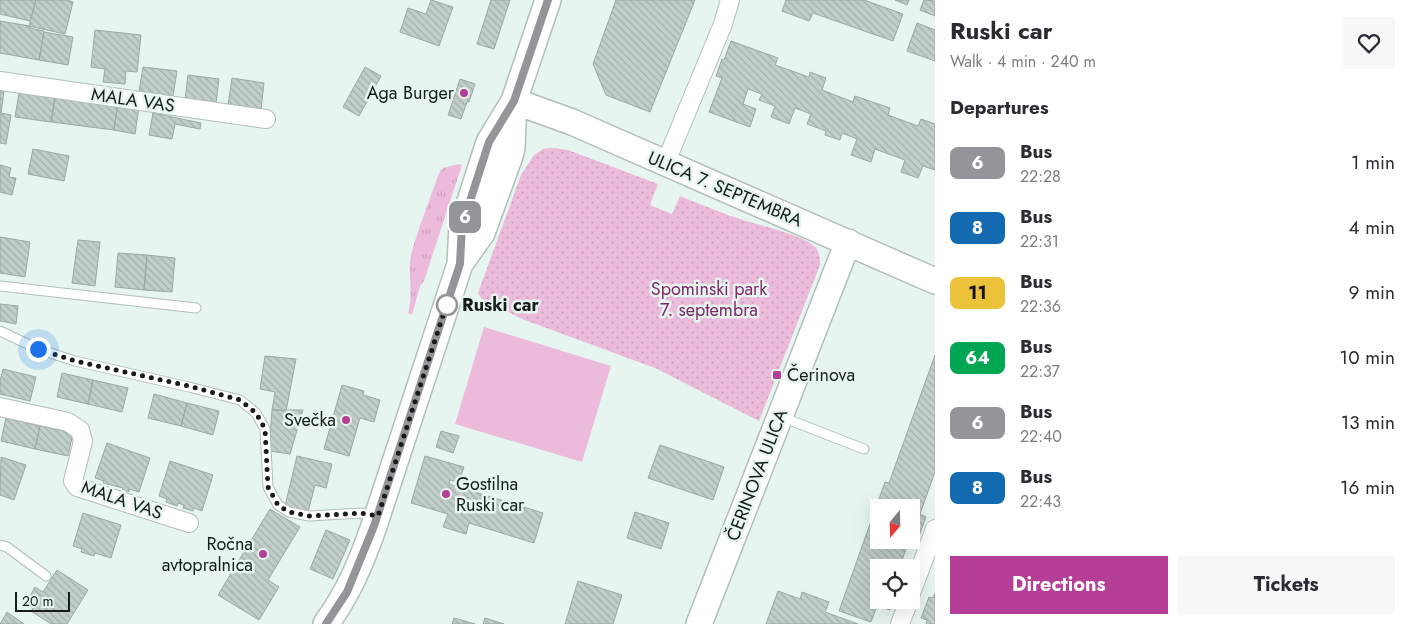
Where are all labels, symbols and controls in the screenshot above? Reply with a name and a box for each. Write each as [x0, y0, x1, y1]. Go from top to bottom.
text: Ruski car [950, 13, 1053, 48]
button: heart [1343, 17, 1395, 69]
text: Walk · 4 min · 240 m [950, 50, 1096, 73]
place label: Aga Burger [367, 80, 455, 106]
street label: MALA VAS [89, 81, 177, 119]
marker: Aga Burger [458, 87, 470, 99]
text: Departures [950, 94, 1049, 121]
text: Bus [1020, 138, 1052, 165]
street label: ULICA 7. SEPTEMBRA [644, 145, 806, 233]
text: 1 min [1351, 149, 1395, 176]
text: 6 [971, 150, 984, 176]
text: 22:28 [1020, 165, 1061, 188]
line badge: 6 [449, 201, 481, 233]
text: Bus [1020, 203, 1052, 230]
text: 6 [459, 204, 471, 230]
text: 4 min [1348, 214, 1395, 241]
text: 8 [972, 215, 983, 241]
text: 22:31 [1020, 230, 1059, 253]
text: Bus [1020, 268, 1052, 295]
park label: Spominski park 7. septembra [651, 276, 767, 323]
text: 9 min [1349, 279, 1395, 306]
text: 11 [968, 280, 987, 306]
place label: Ruski car [462, 292, 540, 318]
marker: Ruski car [436, 294, 458, 316]
text: 22:36 [1020, 295, 1061, 318]
text: Bus [1020, 333, 1052, 360]
your location [26, 337, 51, 362]
text: 10 min [1340, 344, 1395, 371]
text: 64 [965, 345, 990, 371]
text: 22:37 [1020, 360, 1060, 383]
place label: Čerinova [787, 362, 855, 388]
marker: Čerinova [771, 369, 783, 381]
text: Bus [1020, 398, 1052, 425]
street label: ČERINOVA ULICA [720, 405, 794, 545]
place label: Svečka [284, 407, 336, 433]
text: 13 min [1341, 409, 1395, 436]
text: 6 [971, 410, 984, 436]
marker: Svečka [340, 414, 352, 426]
text: 22:40 [1020, 425, 1062, 448]
text: Bus [1020, 463, 1052, 490]
place label: Gostilna Ruski car [456, 471, 525, 518]
street label: MALA VAS [78, 474, 166, 526]
text: 16 min [1340, 474, 1395, 501]
text: 8 [972, 475, 983, 501]
marker: Gostilna Ruski car [440, 488, 452, 500]
text: 22:43 [1020, 490, 1061, 513]
north arrow [870, 499, 920, 549]
map controls [870, 499, 920, 609]
place label: Ročna avtopralnica [162, 531, 253, 578]
marker: Ročna avtopralnica [257, 548, 269, 560]
button: Directions [950, 556, 1168, 614]
button: Tickets [1178, 556, 1395, 614]
button: locate [870, 559, 920, 609]
scale bar [15, 589, 70, 612]
text: 20 m [22, 591, 54, 611]

